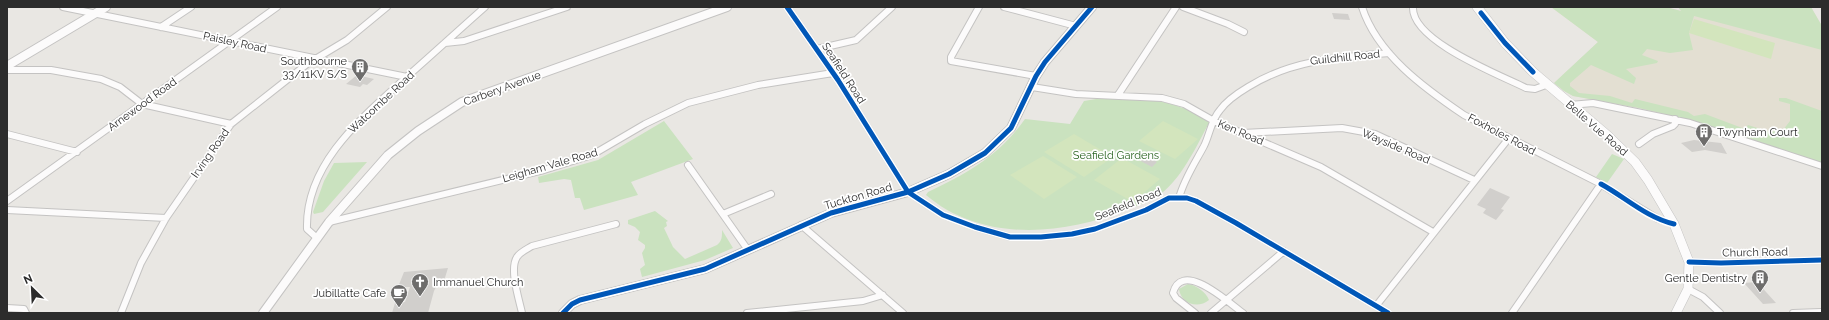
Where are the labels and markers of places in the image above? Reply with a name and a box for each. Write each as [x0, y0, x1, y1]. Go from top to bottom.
place label: Southbourne 33/11KV S/S [281, 55, 348, 81]
building icon: Southbourne 33/11KV S/S [350, 57, 370, 82]
building icon: Twynham Court [1694, 122, 1714, 147]
place label: Twynham Court [1717, 126, 1798, 139]
building icon: Gentle Dentistry [1750, 268, 1770, 293]
church icon: Immanuel Church [410, 272, 430, 297]
place label: Gentle Dentistry [1665, 272, 1747, 285]
place label: Immanuel Church [433, 276, 523, 289]
cafe icon: Jubillatte Cafe [389, 283, 409, 308]
place label: Jubillatte Cafe [313, 287, 387, 300]

